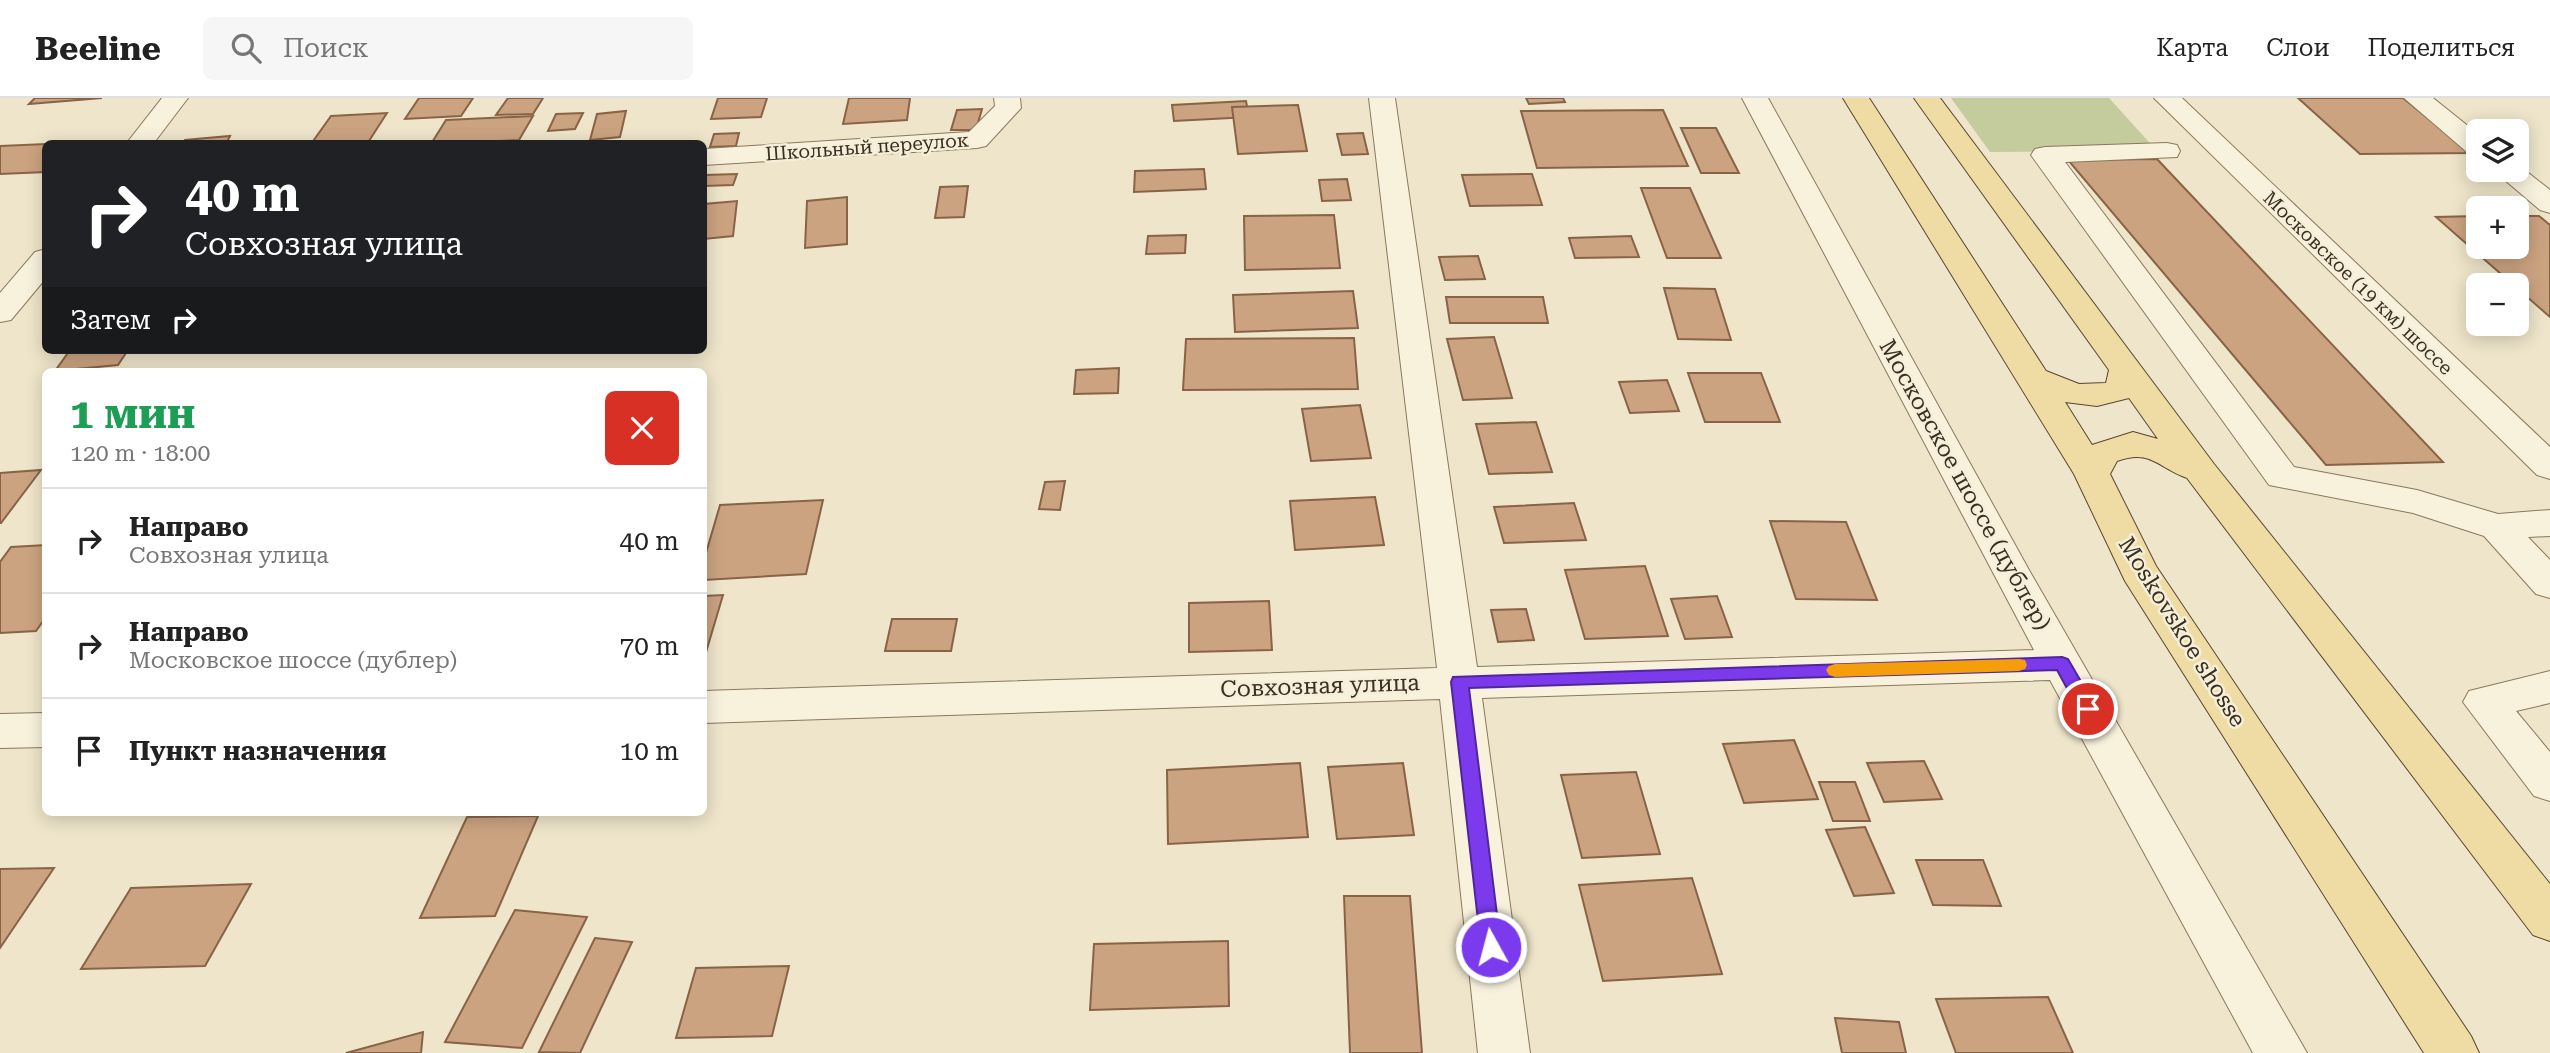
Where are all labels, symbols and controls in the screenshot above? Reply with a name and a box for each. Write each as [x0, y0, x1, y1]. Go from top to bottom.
search box [203, 17, 693, 80]
text: Beeline [35, 29, 161, 68]
icon: search [227, 29, 265, 67]
text: Поиск [283, 33, 369, 63]
text: Карта [2156, 34, 2228, 62]
text: Слои [2266, 34, 2329, 62]
text: Поделиться [2367, 34, 2515, 62]
map controls [2466, 119, 2529, 336]
button: layers [2466, 119, 2529, 182]
street label: Школьный переулок [764, 128, 970, 166]
text: 40 m [185, 166, 300, 223]
icon: right [70, 168, 161, 259]
street label: Московское (19 км) шоссе [2258, 186, 2458, 380]
button: + [2466, 196, 2529, 259]
text: Совхозная улица [185, 225, 463, 263]
button: − [2466, 273, 2529, 336]
icon: right [165, 301, 203, 339]
text: Затем [70, 305, 151, 335]
street label: Московское шоссе (дублер) [1874, 335, 2056, 635]
text: 1 мин [70, 389, 195, 438]
button: close [605, 391, 679, 465]
text: 120 m · 18:00 [70, 440, 210, 467]
text: Направо [129, 512, 249, 542]
icon: right [70, 522, 108, 560]
text: 40 m [620, 526, 679, 556]
street label: Moskovskoe shosse [2113, 532, 2251, 732]
text: Совхозная улица [129, 542, 329, 569]
text: Направо [129, 617, 249, 647]
icon: right [70, 627, 108, 665]
text: 70 m [620, 631, 679, 661]
text: Московское шоссе (дублер) [129, 647, 457, 674]
street label: Совхозная улица [1220, 669, 1421, 703]
pin [2058, 679, 2118, 739]
icon: arrive [2069, 690, 2107, 728]
icon: arrive [70, 732, 108, 770]
text: Пункт назначения [129, 736, 386, 766]
text: 10 m [620, 736, 679, 766]
position arrow [1454, 910, 1528, 984]

